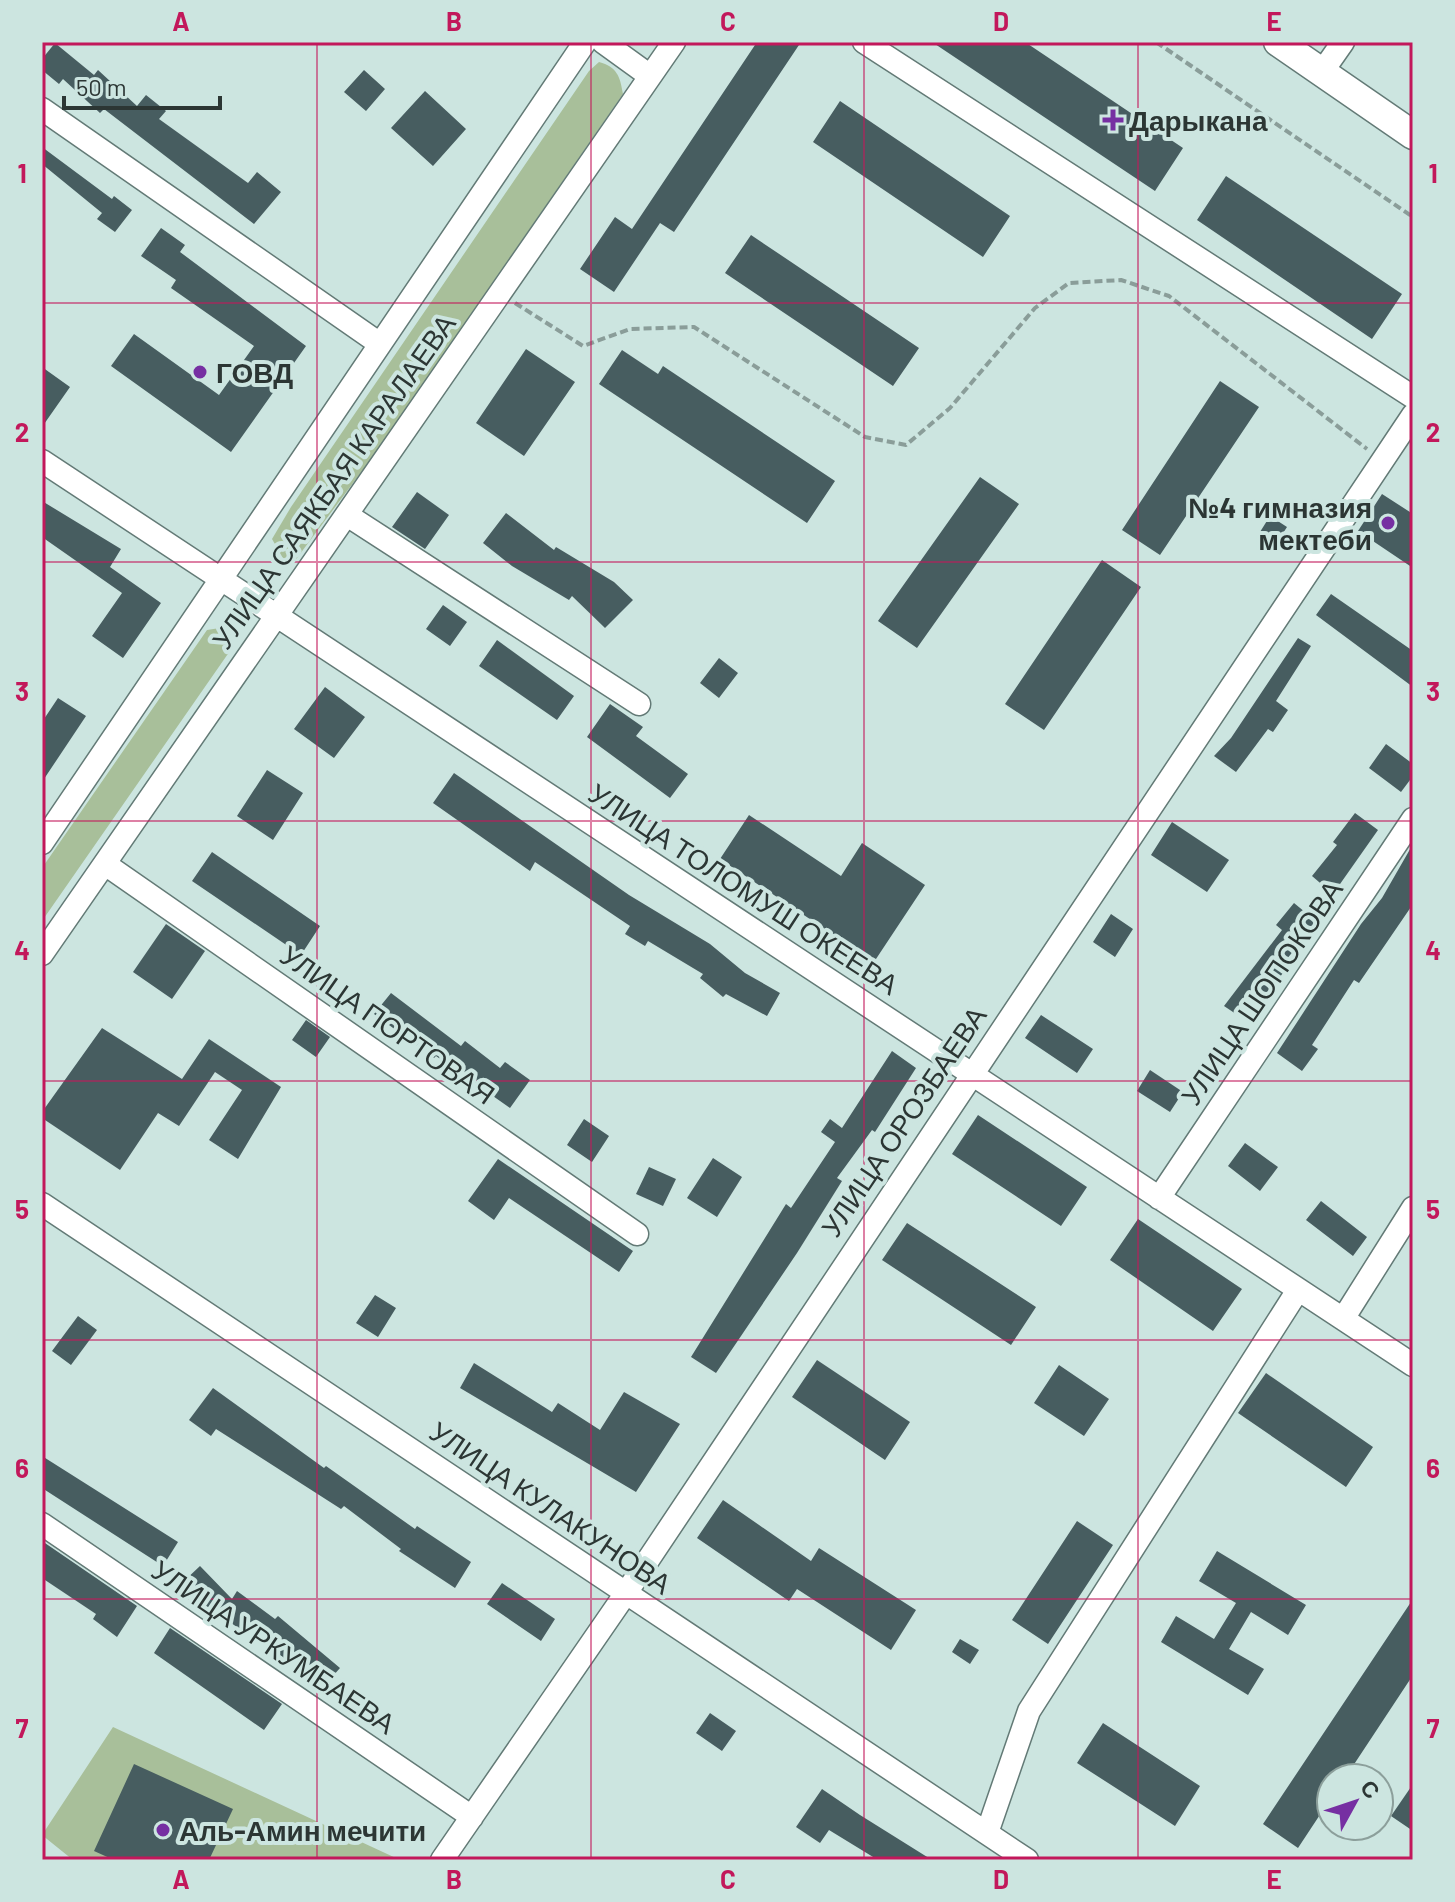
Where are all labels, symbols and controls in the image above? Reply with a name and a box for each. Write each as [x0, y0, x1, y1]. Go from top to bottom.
text: A [172, 5, 190, 36]
text: B [446, 5, 462, 36]
text: C [720, 5, 736, 36]
text: D [993, 5, 1009, 36]
text: E [1266, 5, 1282, 36]
scale bar [64, 60, 220, 110]
text: 50 m [76, 72, 127, 101]
place label: Дарыкана [1129, 103, 1268, 137]
marker: Дарыкана [1104, 111, 1122, 129]
text: 1 [17, 157, 27, 188]
text: 1 [1428, 157, 1438, 188]
street label: УЛИЦА САЯКБАЯ КАРАЛАЕВА [204, 307, 462, 655]
place label: ГОВД [216, 355, 293, 389]
marker: ГОВД [191, 363, 209, 381]
text: 2 [15, 416, 29, 447]
text: 2 [1426, 416, 1440, 447]
place label: №4 гимназия мектеби [1188, 490, 1372, 556]
marker: №4 гимназия мектеби [1379, 514, 1397, 532]
text: 3 [15, 675, 29, 706]
text: 3 [1426, 675, 1440, 706]
street label: УЛИЦА ТОЛОМУШ ОКЕЕВА [583, 775, 905, 1001]
street label: УЛИЦА ШОПОКОВА [1173, 873, 1349, 1111]
text: 4 [14, 934, 30, 965]
text: 4 [1425, 934, 1441, 965]
street label: УЛИЦА ПОРТОВАЯ [274, 937, 502, 1111]
street label: УЛИЦА ОРОЗБАЕВА [813, 999, 993, 1243]
text: 5 [15, 1193, 29, 1224]
text: 5 [1426, 1193, 1440, 1224]
street label: УЛИЦА КУЛАКУНОВА [424, 1414, 678, 1601]
text: 6 [15, 1452, 29, 1483]
text: 6 [1426, 1452, 1440, 1483]
street label: УЛИЦА УРКУМБАЕВА [146, 1552, 402, 1740]
text: 7 [16, 1712, 29, 1743]
text: 7 [1427, 1712, 1440, 1743]
north arrow [1315, 1762, 1395, 1842]
text: С [1356, 1774, 1386, 1803]
place label: Аль-Амин мечити [179, 1813, 426, 1847]
marker: Аль-Амин мечити [154, 1821, 172, 1839]
text: A [172, 1863, 190, 1894]
text: B [446, 1863, 462, 1894]
text: C [720, 1863, 736, 1894]
text: D [993, 1863, 1009, 1894]
text: E [1266, 1863, 1282, 1894]

